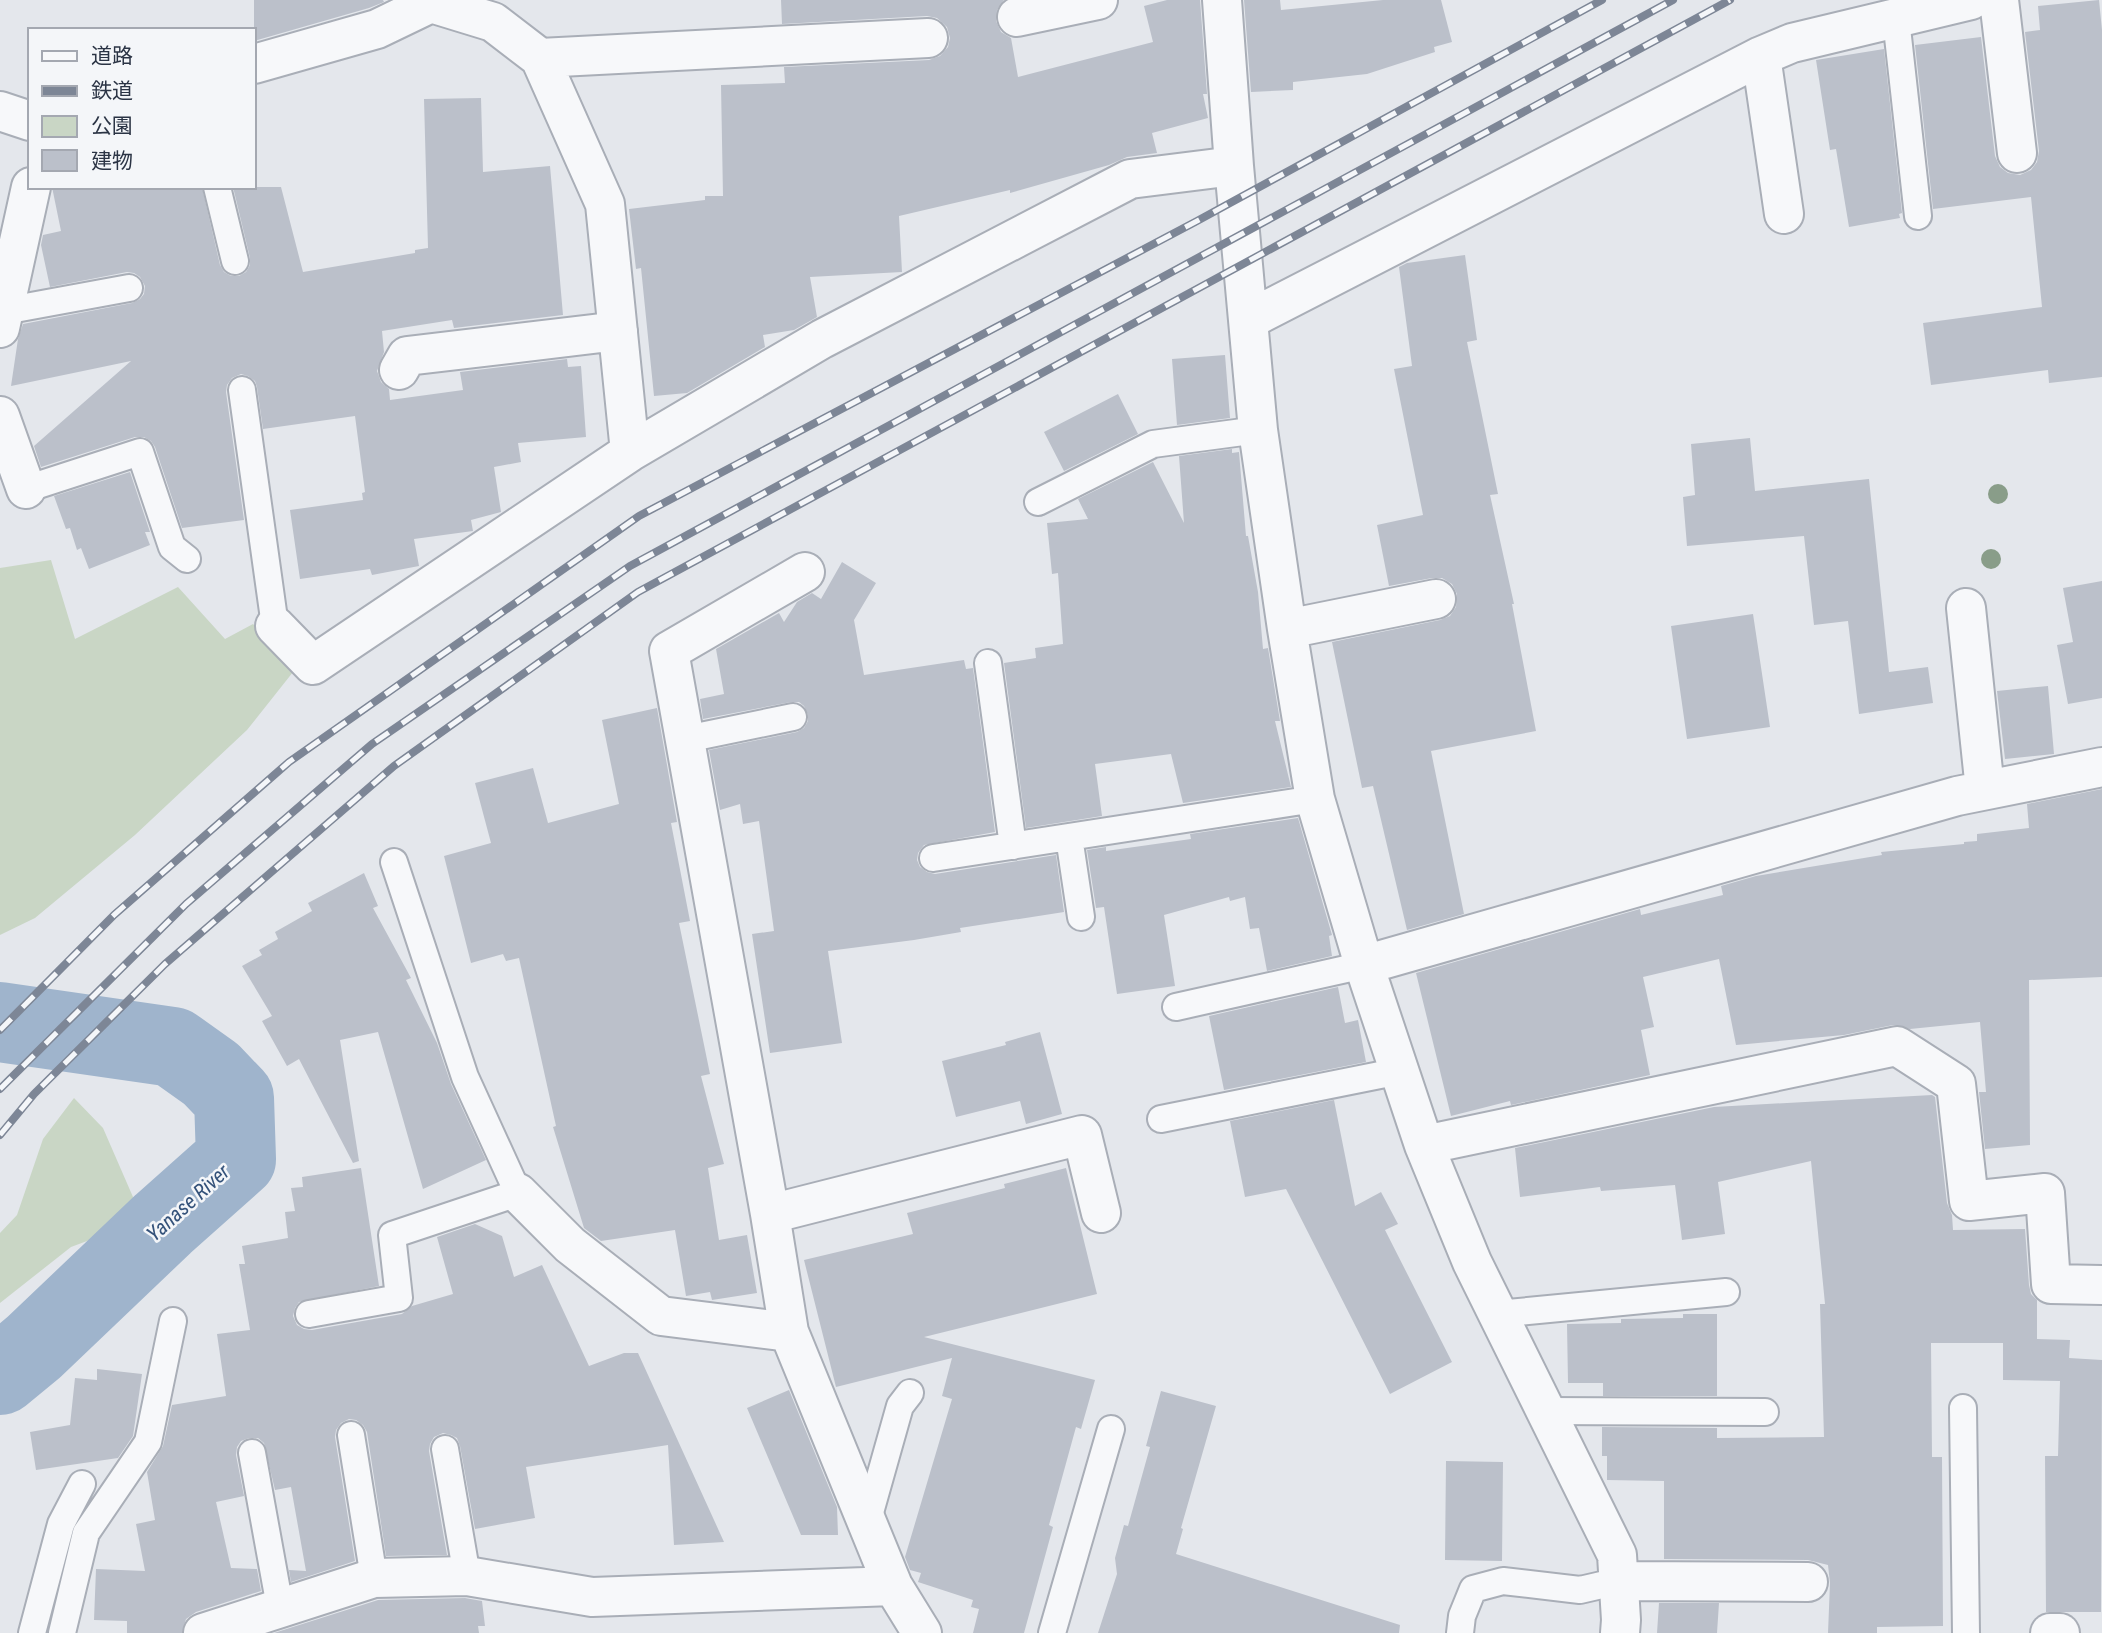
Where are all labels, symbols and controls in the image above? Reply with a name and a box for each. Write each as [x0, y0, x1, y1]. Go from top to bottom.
legend [28, 28, 256, 189]
text: 道路 [91, 44, 133, 68]
text: 鉄道 [91, 79, 133, 103]
text: 公園 [91, 114, 133, 138]
text: 建物 [91, 149, 133, 173]
water label: Yanase River [142, 1159, 235, 1246]

